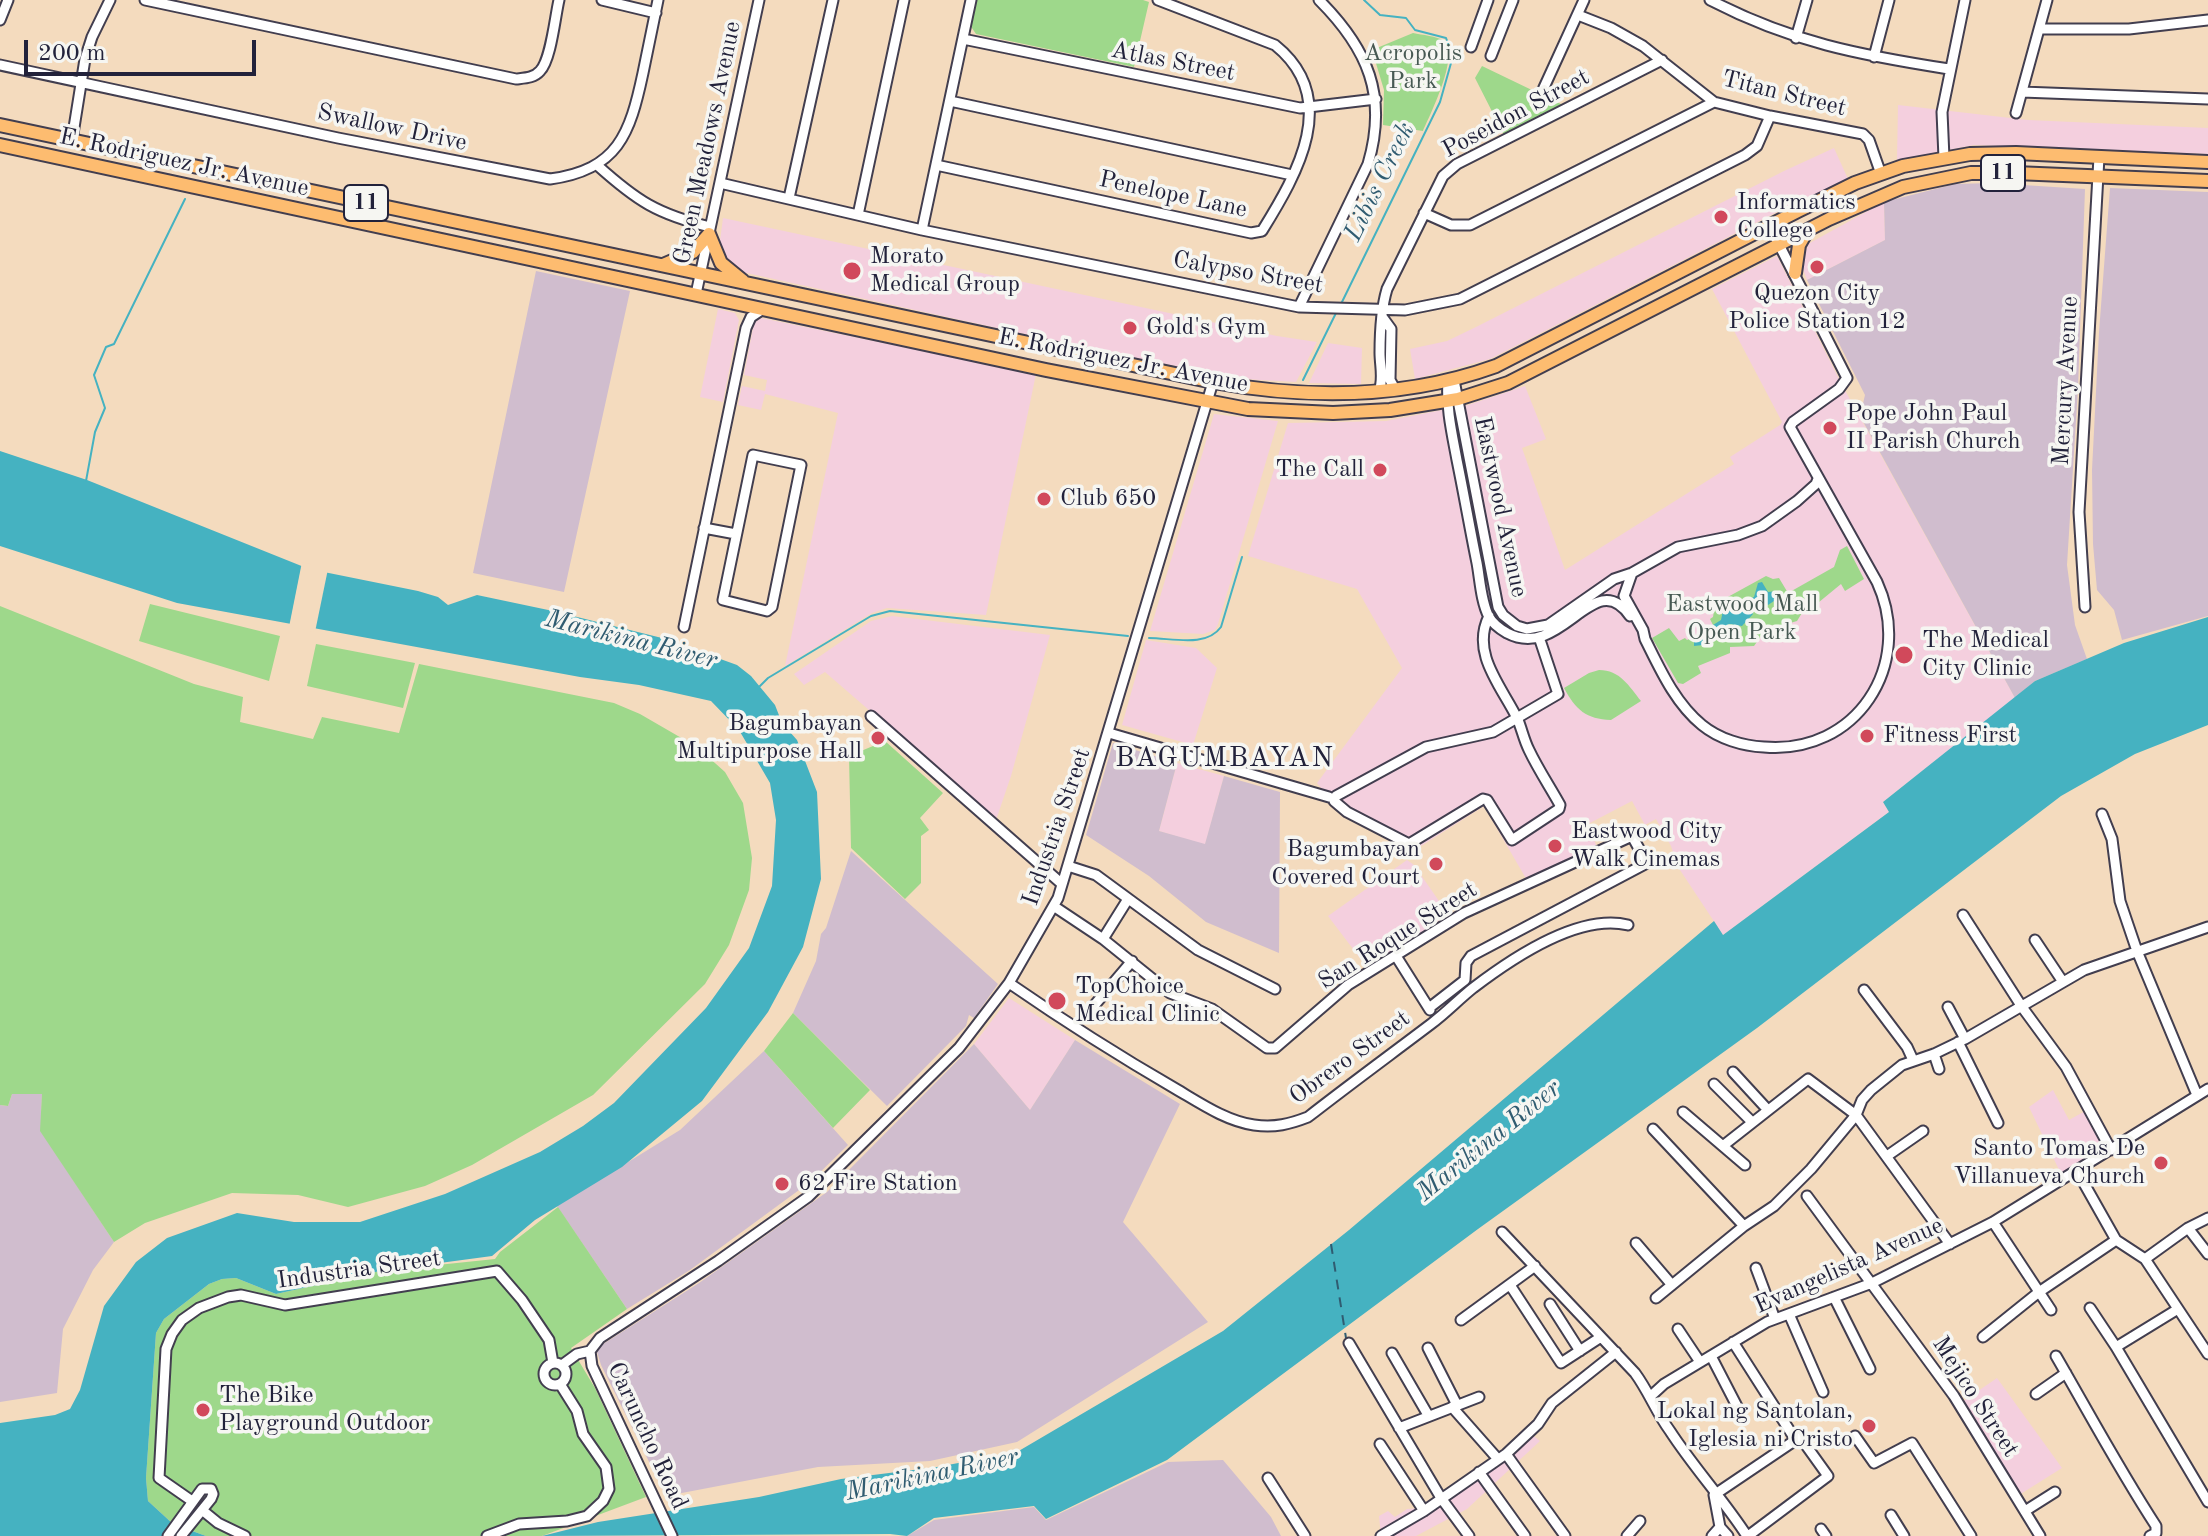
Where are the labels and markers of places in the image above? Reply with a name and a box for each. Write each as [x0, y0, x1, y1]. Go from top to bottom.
place label: Informatics College [1737, 189, 1856, 245]
marker: Informatics College [1712, 208, 1730, 226]
place label: Morato Medical Group [870, 243, 1020, 299]
marker: Quezon City Police Station 12 [1808, 258, 1826, 276]
marker: Morato Medical Group [841, 260, 863, 282]
place label: Quezon City Police Station 12 [1728, 280, 1906, 336]
place label: Gold's Gym [1146, 314, 1266, 342]
marker: Gold's Gym [1121, 319, 1139, 337]
place label: Pope John Paul II Parish Church [1846, 400, 2021, 456]
marker: Pope John Paul II Parish Church [1821, 419, 1839, 437]
place label: The Call [1275, 456, 1364, 484]
marker: The Call [1371, 461, 1389, 479]
place label: Club 650 [1060, 485, 1156, 513]
marker: Club 650 [1035, 490, 1053, 508]
place label: The Medical City Clinic [1922, 627, 2049, 683]
marker: The Medical City Clinic [1893, 644, 1915, 666]
place label: Bagumbayan Multipurpose Hall [676, 710, 862, 766]
place label: Fitness First [1883, 722, 2017, 750]
marker: Fitness First [1858, 727, 1876, 745]
marker: Bagumbayan Multipurpose Hall [869, 729, 887, 747]
place label: Eastwood City Walk Cinemas [1571, 818, 1722, 874]
place label: Bagumbayan Covered Court [1271, 836, 1420, 892]
marker: Eastwood City Walk Cinemas [1546, 837, 1564, 855]
marker: Bagumbayan Covered Court [1427, 855, 1445, 873]
place label: TopChoice Medical Clinic [1075, 973, 1220, 1029]
marker: TopChoice Medical Clinic [1046, 990, 1068, 1012]
place label: Santo Tomas De Villanueva Church [1954, 1135, 2145, 1191]
marker: Santo Tomas De Villanueva Church [2152, 1154, 2170, 1172]
place label: 62 Fire Station [798, 1170, 958, 1198]
marker: 62 Fire Station [773, 1175, 791, 1193]
place label: The Bike Playground Outdoor [219, 1382, 430, 1438]
place label: Lokal ng Santolan, Iglesia ni Cristo [1657, 1398, 1853, 1454]
marker: The Bike Playground Outdoor [194, 1401, 212, 1419]
marker: Lokal ng Santolan, Iglesia ni Cristo [1860, 1417, 1878, 1435]

